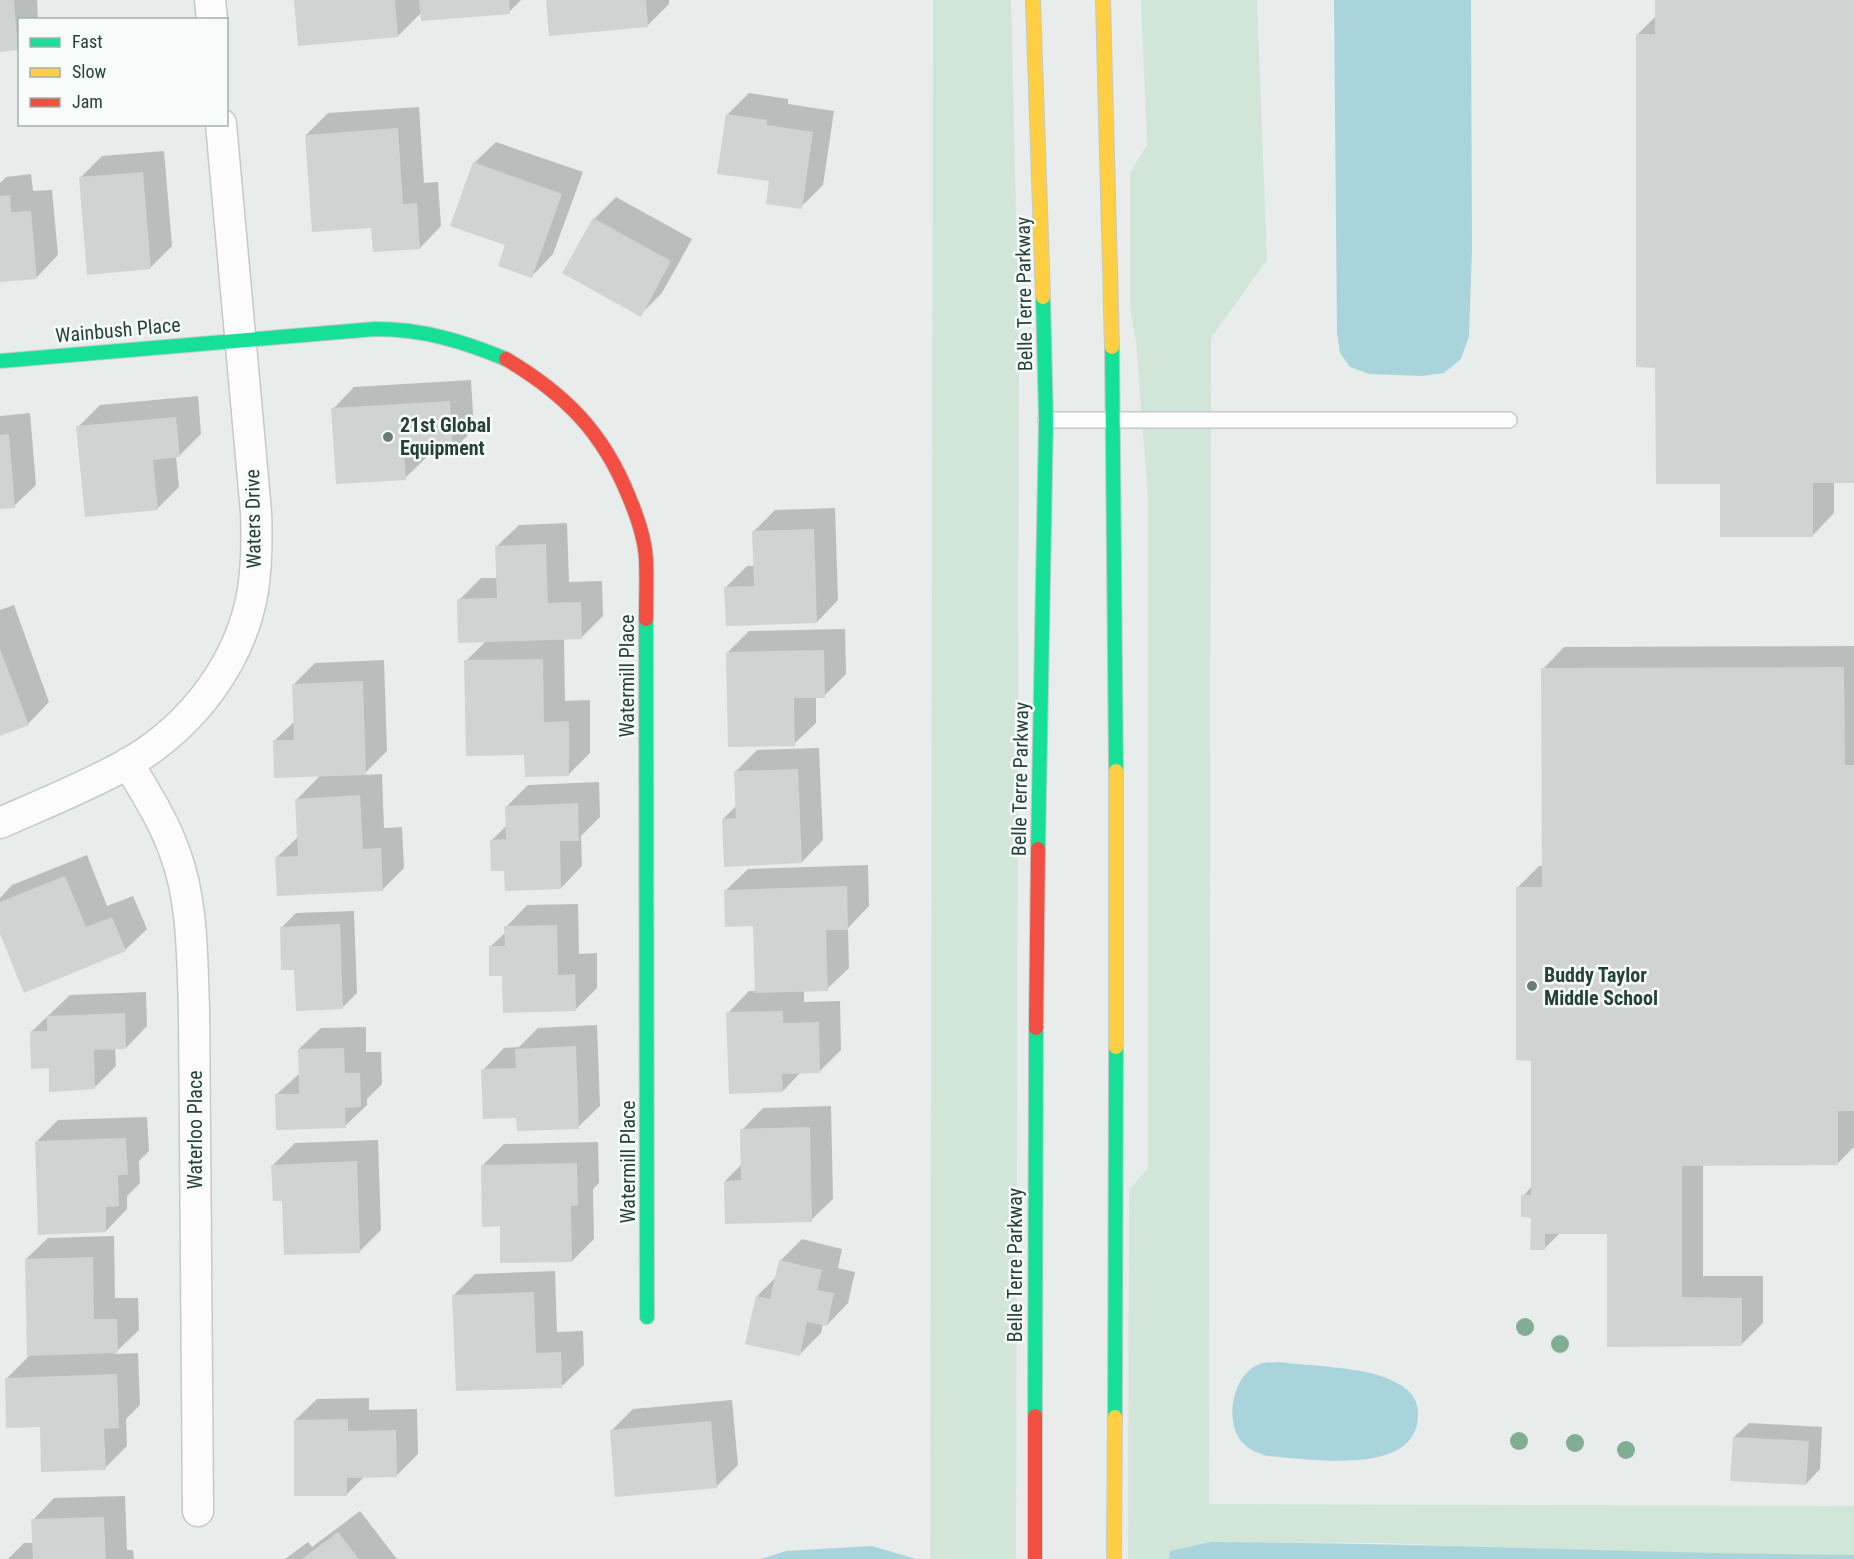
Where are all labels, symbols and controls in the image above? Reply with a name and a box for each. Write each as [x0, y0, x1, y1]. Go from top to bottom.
legend [18, 18, 228, 126]
text: Fast [72, 31, 103, 52]
text: Slow [72, 61, 107, 82]
text: Jam [72, 91, 103, 112]
street label: Belle Terre Parkway [1011, 217, 1037, 371]
street label: Wainbush Place [54, 313, 182, 347]
place label: 21st Global Equipment [400, 413, 491, 460]
marker: 21st Global Equipment [381, 430, 395, 444]
street label: Waters Drive [240, 469, 266, 569]
street label: Watermill Place [615, 614, 639, 738]
street label: Belle Terre Parkway [1007, 702, 1033, 856]
place label: Buddy Taylor Middle School [1544, 963, 1658, 1010]
marker: Buddy Taylor Middle School [1525, 979, 1539, 993]
street label: Waterloo Place [183, 1070, 207, 1190]
street label: Watermill Place [616, 1100, 640, 1224]
street label: Belle Terre Parkway [1003, 1188, 1027, 1342]

